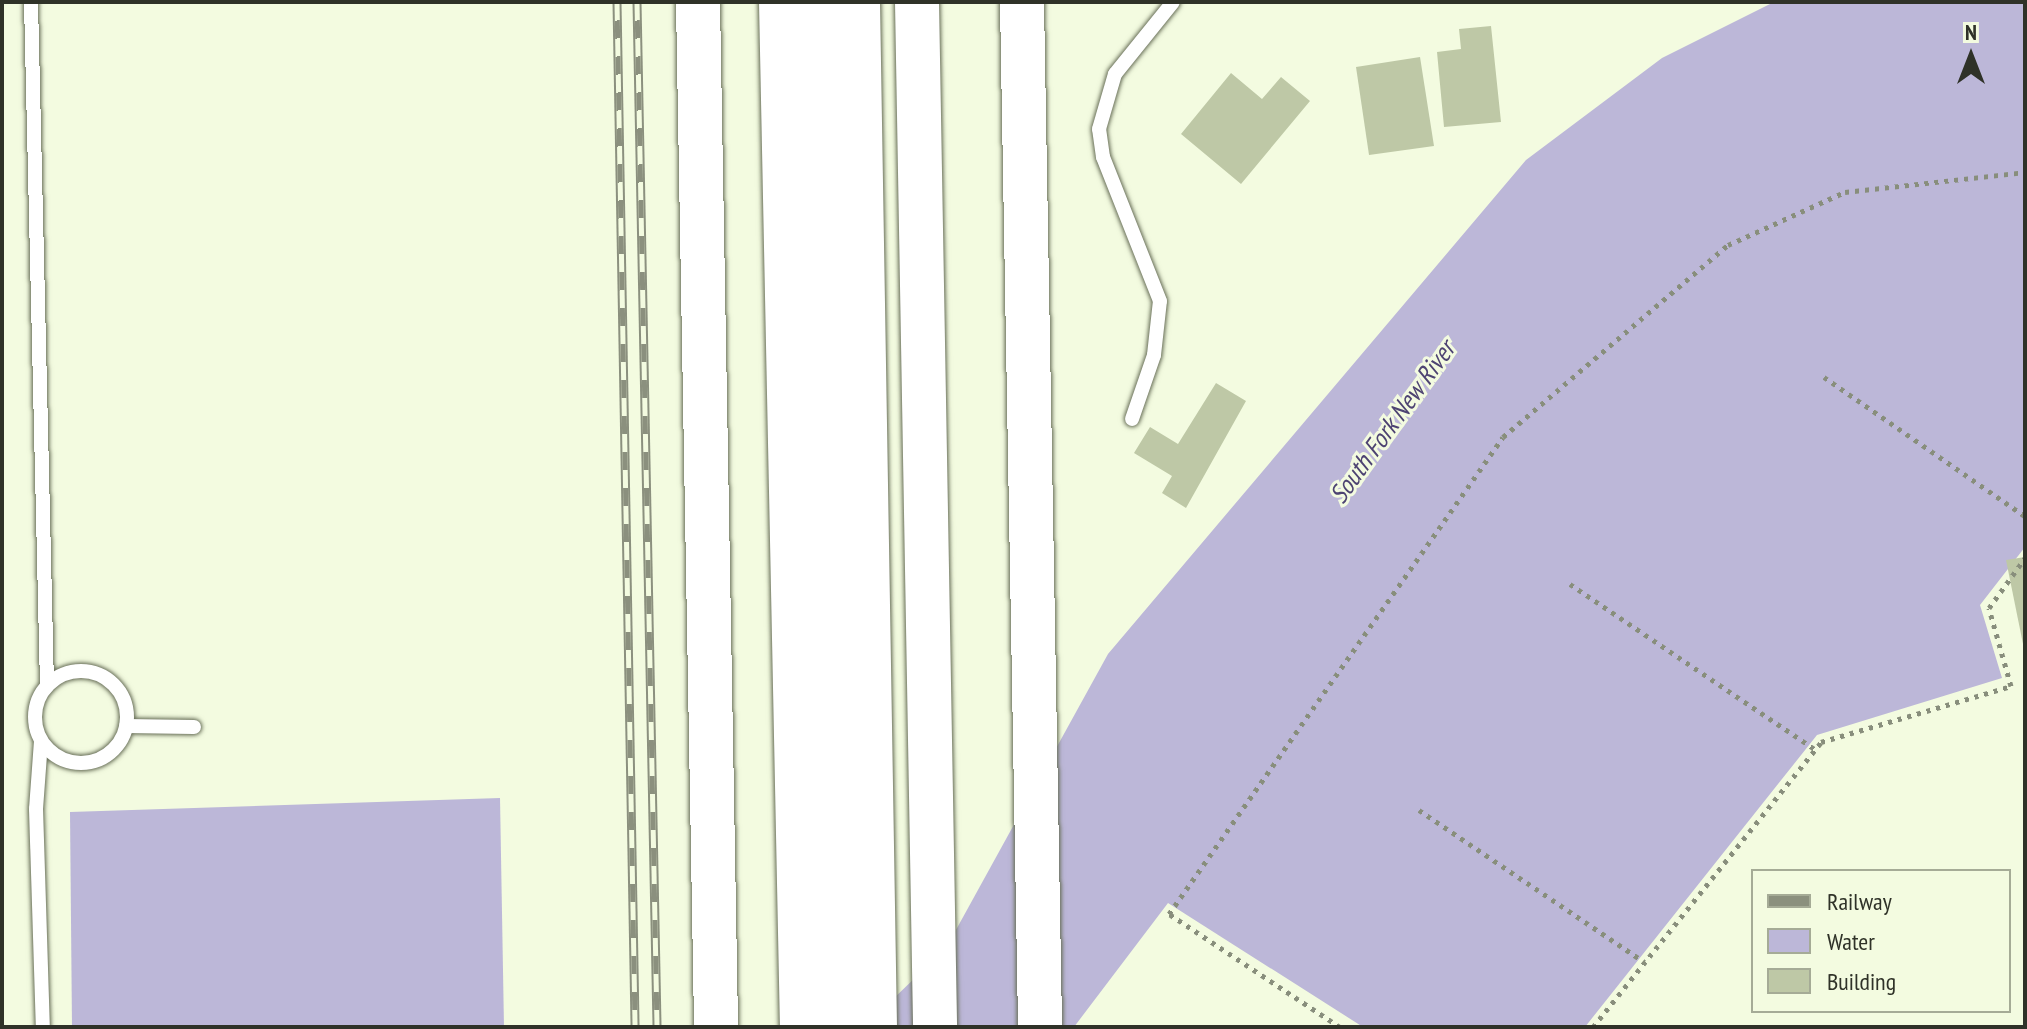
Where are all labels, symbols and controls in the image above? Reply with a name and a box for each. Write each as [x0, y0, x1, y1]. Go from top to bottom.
north arrow [1931, 16, 2011, 96]
text: N [1965, 18, 1977, 46]
water label: South Fork New River [1322, 334, 1462, 510]
legend [1751, 869, 2011, 1013]
text: Railway [1827, 886, 1892, 917]
text: Water [1827, 926, 1875, 957]
text: Building [1827, 966, 1896, 997]

